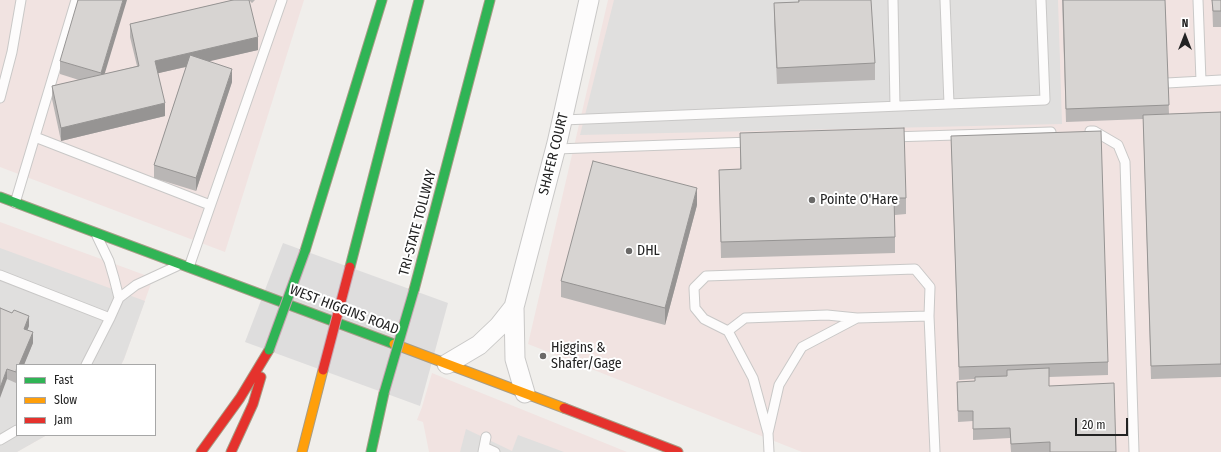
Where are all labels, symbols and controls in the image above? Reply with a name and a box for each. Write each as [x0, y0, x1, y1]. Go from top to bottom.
north arrow [1165, 16, 1205, 56]
text: N [1182, 17, 1188, 30]
street label: SHAFER COURT [536, 111, 572, 197]
street label: TRI-STATE TOLLWAY [396, 168, 440, 278]
place label: Pointe O'Hare [820, 192, 898, 208]
marker: Pointe O'Hare [807, 195, 817, 205]
place label: DHL [637, 243, 660, 259]
marker: DHL [624, 246, 634, 256]
street label: WEST HIGGINS ROAD [287, 281, 401, 339]
place label: Higgins & Shafer/Gage [551, 340, 622, 372]
marker: Higgins & Shafer/Gage [538, 351, 548, 361]
legend [16, 364, 156, 436]
text: Fast [54, 373, 73, 387]
text: Slow [54, 393, 77, 407]
scale bar [1077, 410, 1130, 436]
text: Jam [54, 413, 72, 427]
text: 20 m [1082, 418, 1106, 432]

